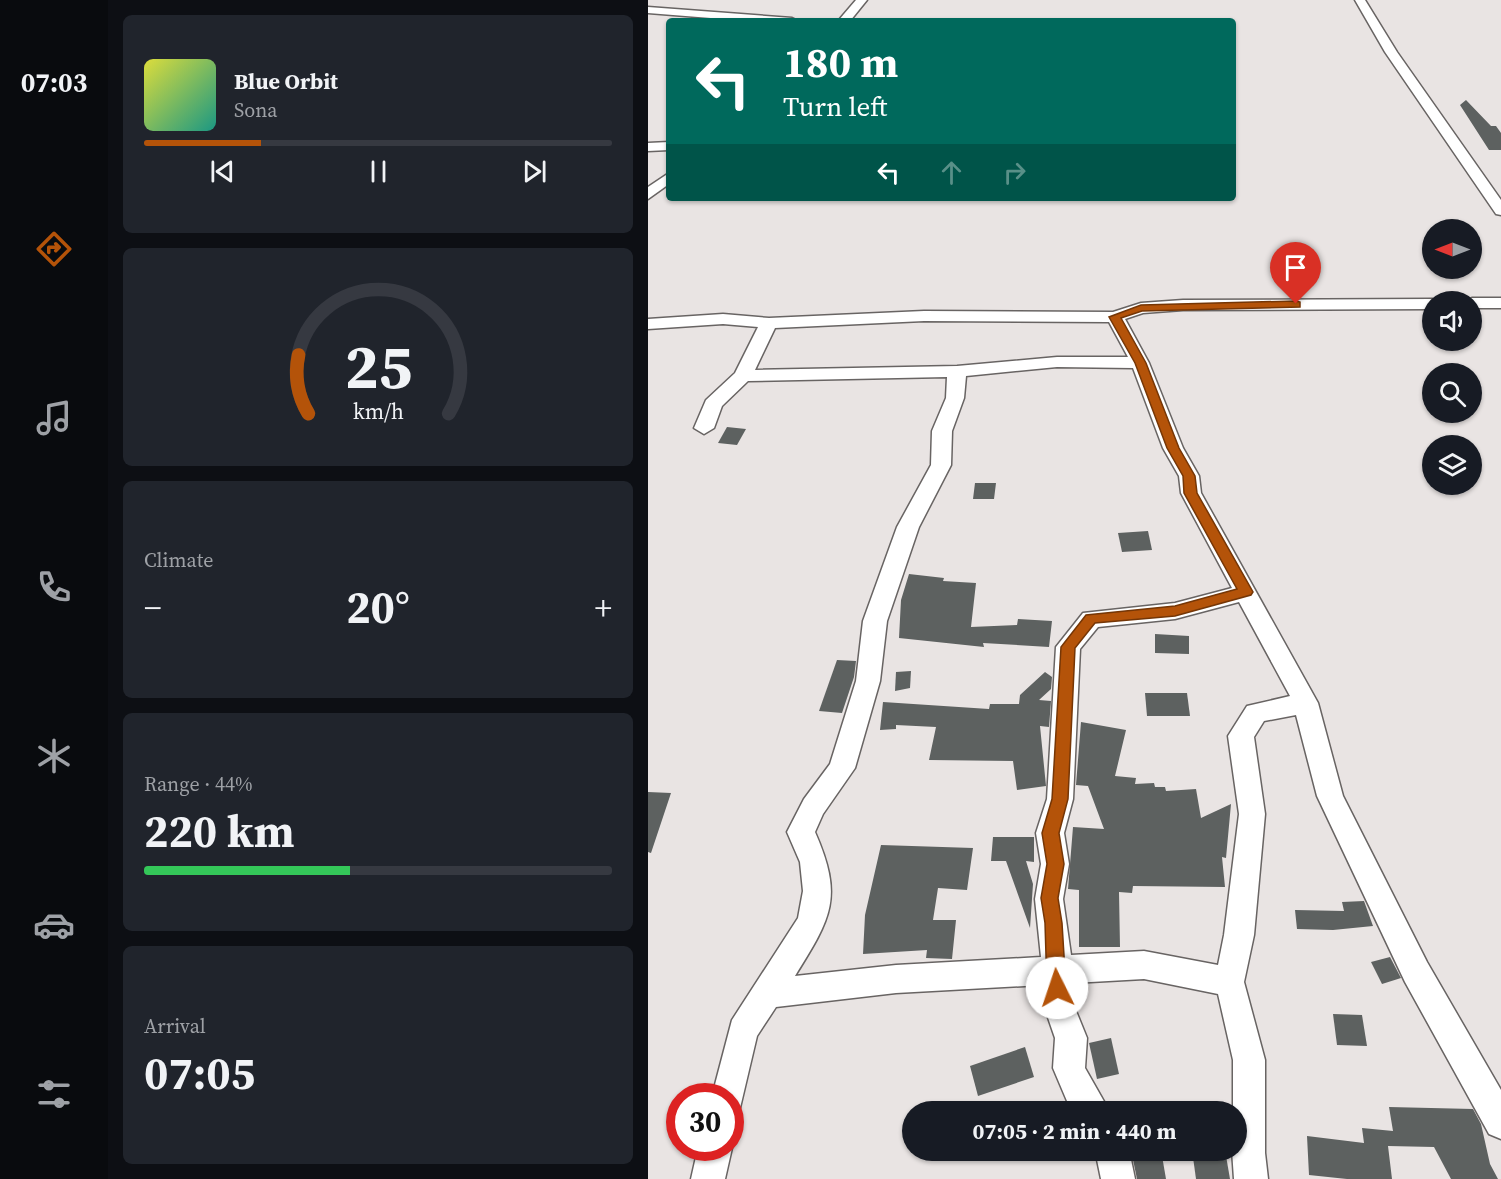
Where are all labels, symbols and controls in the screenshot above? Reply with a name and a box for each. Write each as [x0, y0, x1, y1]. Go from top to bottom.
text: 180 m [783, 33, 898, 91]
icon: left [684, 42, 762, 120]
text: 07:03 [21, 64, 87, 101]
text: Blue Orbit [234, 66, 338, 96]
text: Turn left [783, 88, 887, 125]
text: Sona [234, 96, 278, 124]
icon: previous [206, 155, 239, 188]
icon: pause [362, 155, 395, 188]
icon: next [518, 155, 551, 188]
icon: left [872, 156, 905, 189]
icon: ahead [935, 156, 968, 189]
icon: right [998, 156, 1031, 189]
north arrow [1422, 219, 1482, 279]
map controls [1422, 219, 1482, 495]
icon: directions [33, 228, 75, 270]
pin [1270, 242, 1321, 304]
icon: arrive [1279, 251, 1312, 284]
button: sound [1422, 291, 1482, 351]
text: 25 [344, 323, 412, 409]
button: search [1422, 363, 1482, 423]
icon: music [33, 397, 75, 439]
text: km/h [352, 397, 404, 426]
button: layers [1422, 435, 1482, 495]
text: Climate [144, 546, 213, 574]
icon: phone [33, 566, 75, 608]
text: 20° [346, 576, 410, 638]
text: − [144, 585, 162, 630]
text: + [594, 585, 612, 630]
icon: climate [33, 735, 75, 777]
text: Range · 44% [144, 770, 253, 798]
text: 220 km [144, 800, 295, 862]
icon: car [33, 904, 75, 946]
position arrow [1025, 956, 1089, 1020]
text: Arrival [144, 1012, 206, 1040]
text: 07:05 [144, 1042, 255, 1104]
icon: filters [33, 1073, 75, 1115]
speed limit sign: 30 [666, 1083, 744, 1161]
text: 07:05 · 2 min · 440 m [973, 1116, 1176, 1146]

